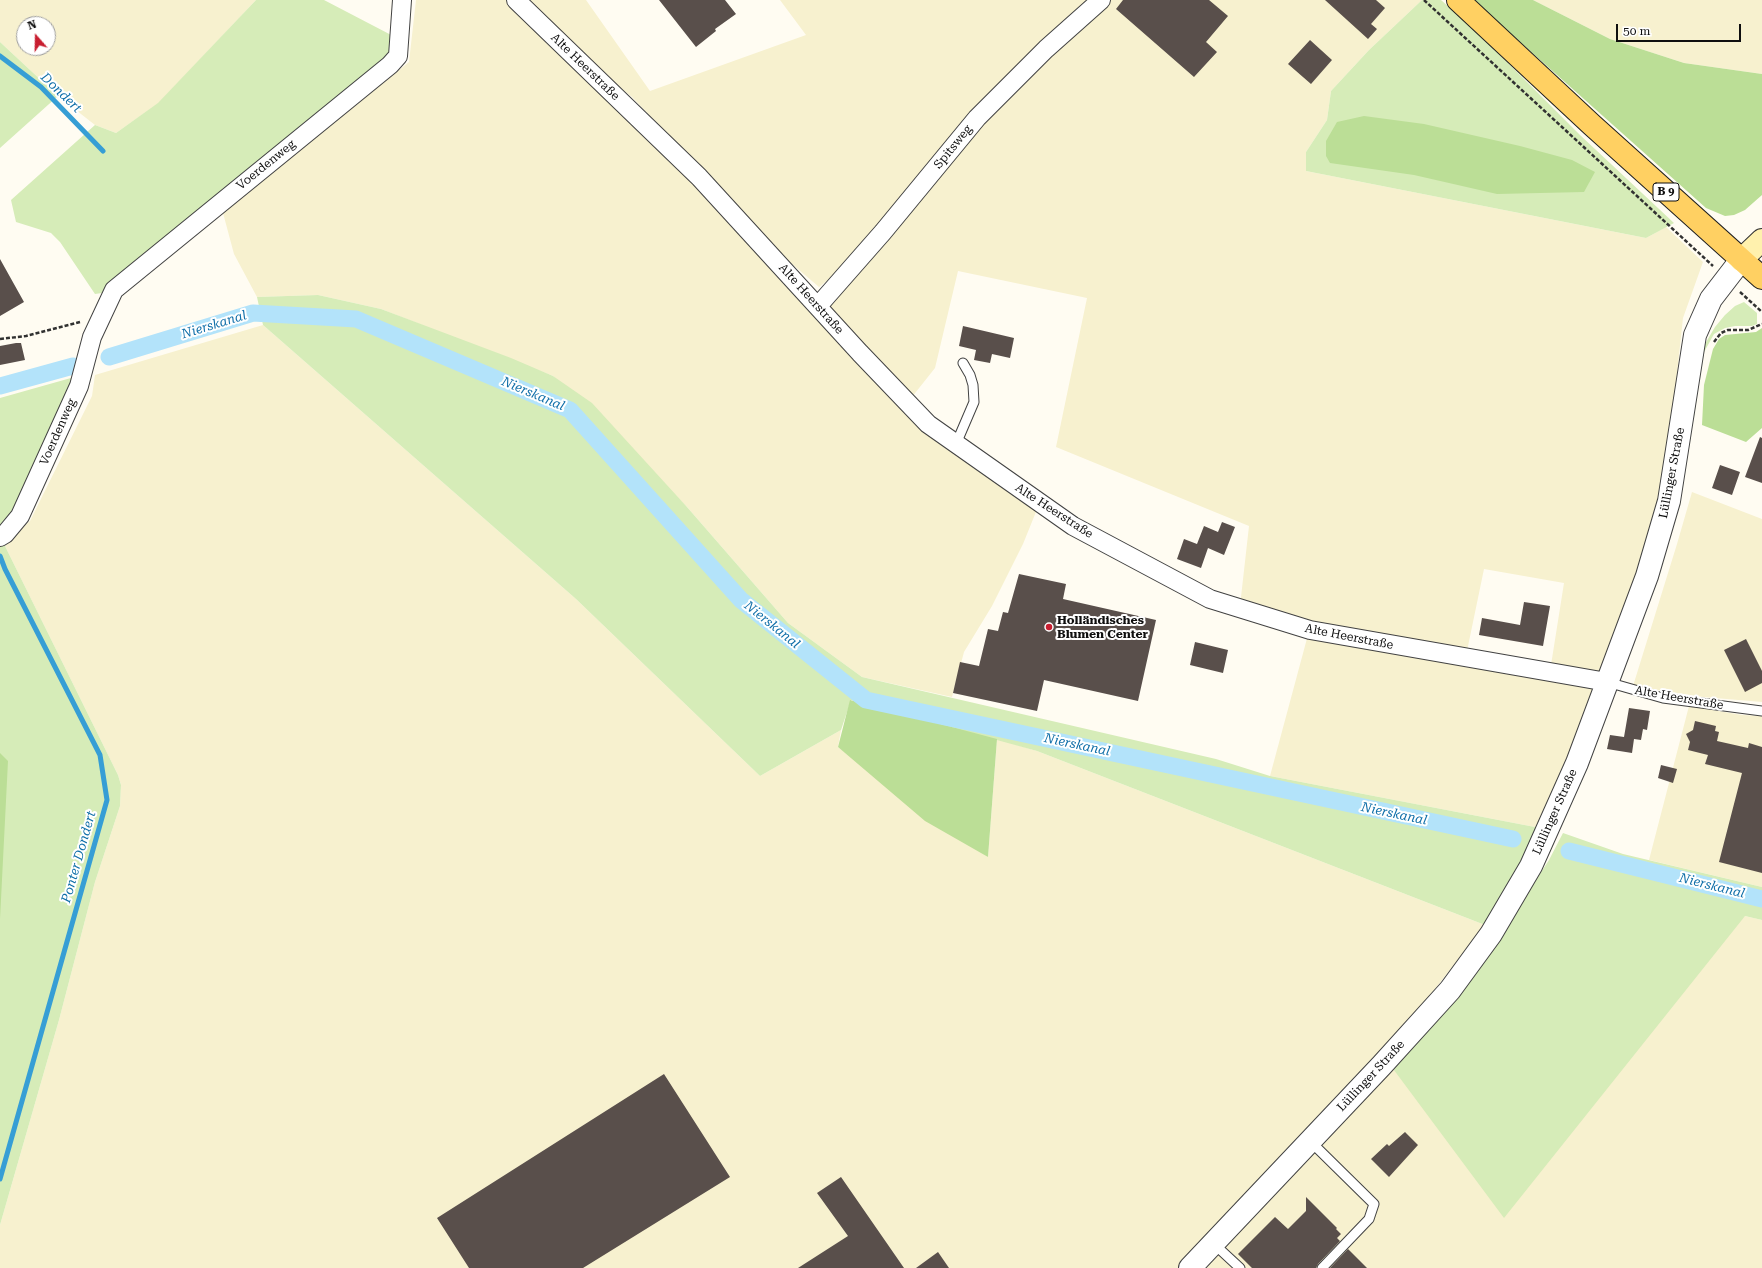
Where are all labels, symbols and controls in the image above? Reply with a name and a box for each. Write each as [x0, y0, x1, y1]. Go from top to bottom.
north arrow [16, 16, 56, 56]
scale bar [1618, 16, 1743, 42]
text: N [26, 18, 38, 33]
text: 50 m [1623, 24, 1650, 38]
street label: Alte Heerstraße [548, 31, 622, 103]
water label: Dondert [37, 70, 85, 116]
street label: Spitsweg [931, 122, 975, 172]
street label: Voerdenweg [234, 137, 298, 193]
road number: B 9 [1653, 183, 1679, 201]
street label: Alte Heerstraße [776, 261, 846, 337]
water label: Nierskanal [180, 308, 248, 342]
water label: Nierskanal [499, 374, 567, 414]
street label: Voerdenweg [37, 396, 79, 468]
street label: Lüllinger Straße [1656, 426, 1688, 520]
street label: Alte Heerstraße [1012, 480, 1096, 542]
water label: Nierskanal [741, 598, 803, 652]
place label: Holländisches Blumen Center [1057, 613, 1148, 641]
street label: Alte Heerstraße [1304, 621, 1394, 653]
marker: Holländisches Blumen Center [1044, 622, 1054, 632]
street label: Alte Heerstraße [1633, 683, 1725, 713]
water label: Nierskanal [1043, 730, 1111, 760]
street label: Lüllinger Straße [1530, 767, 1580, 857]
water label: Nierskanal [1360, 799, 1428, 829]
water label: Ponter Dondert [58, 809, 100, 905]
water label: Nierskanal [1678, 870, 1746, 902]
street label: Lüllinger Straße [1334, 1037, 1408, 1115]

